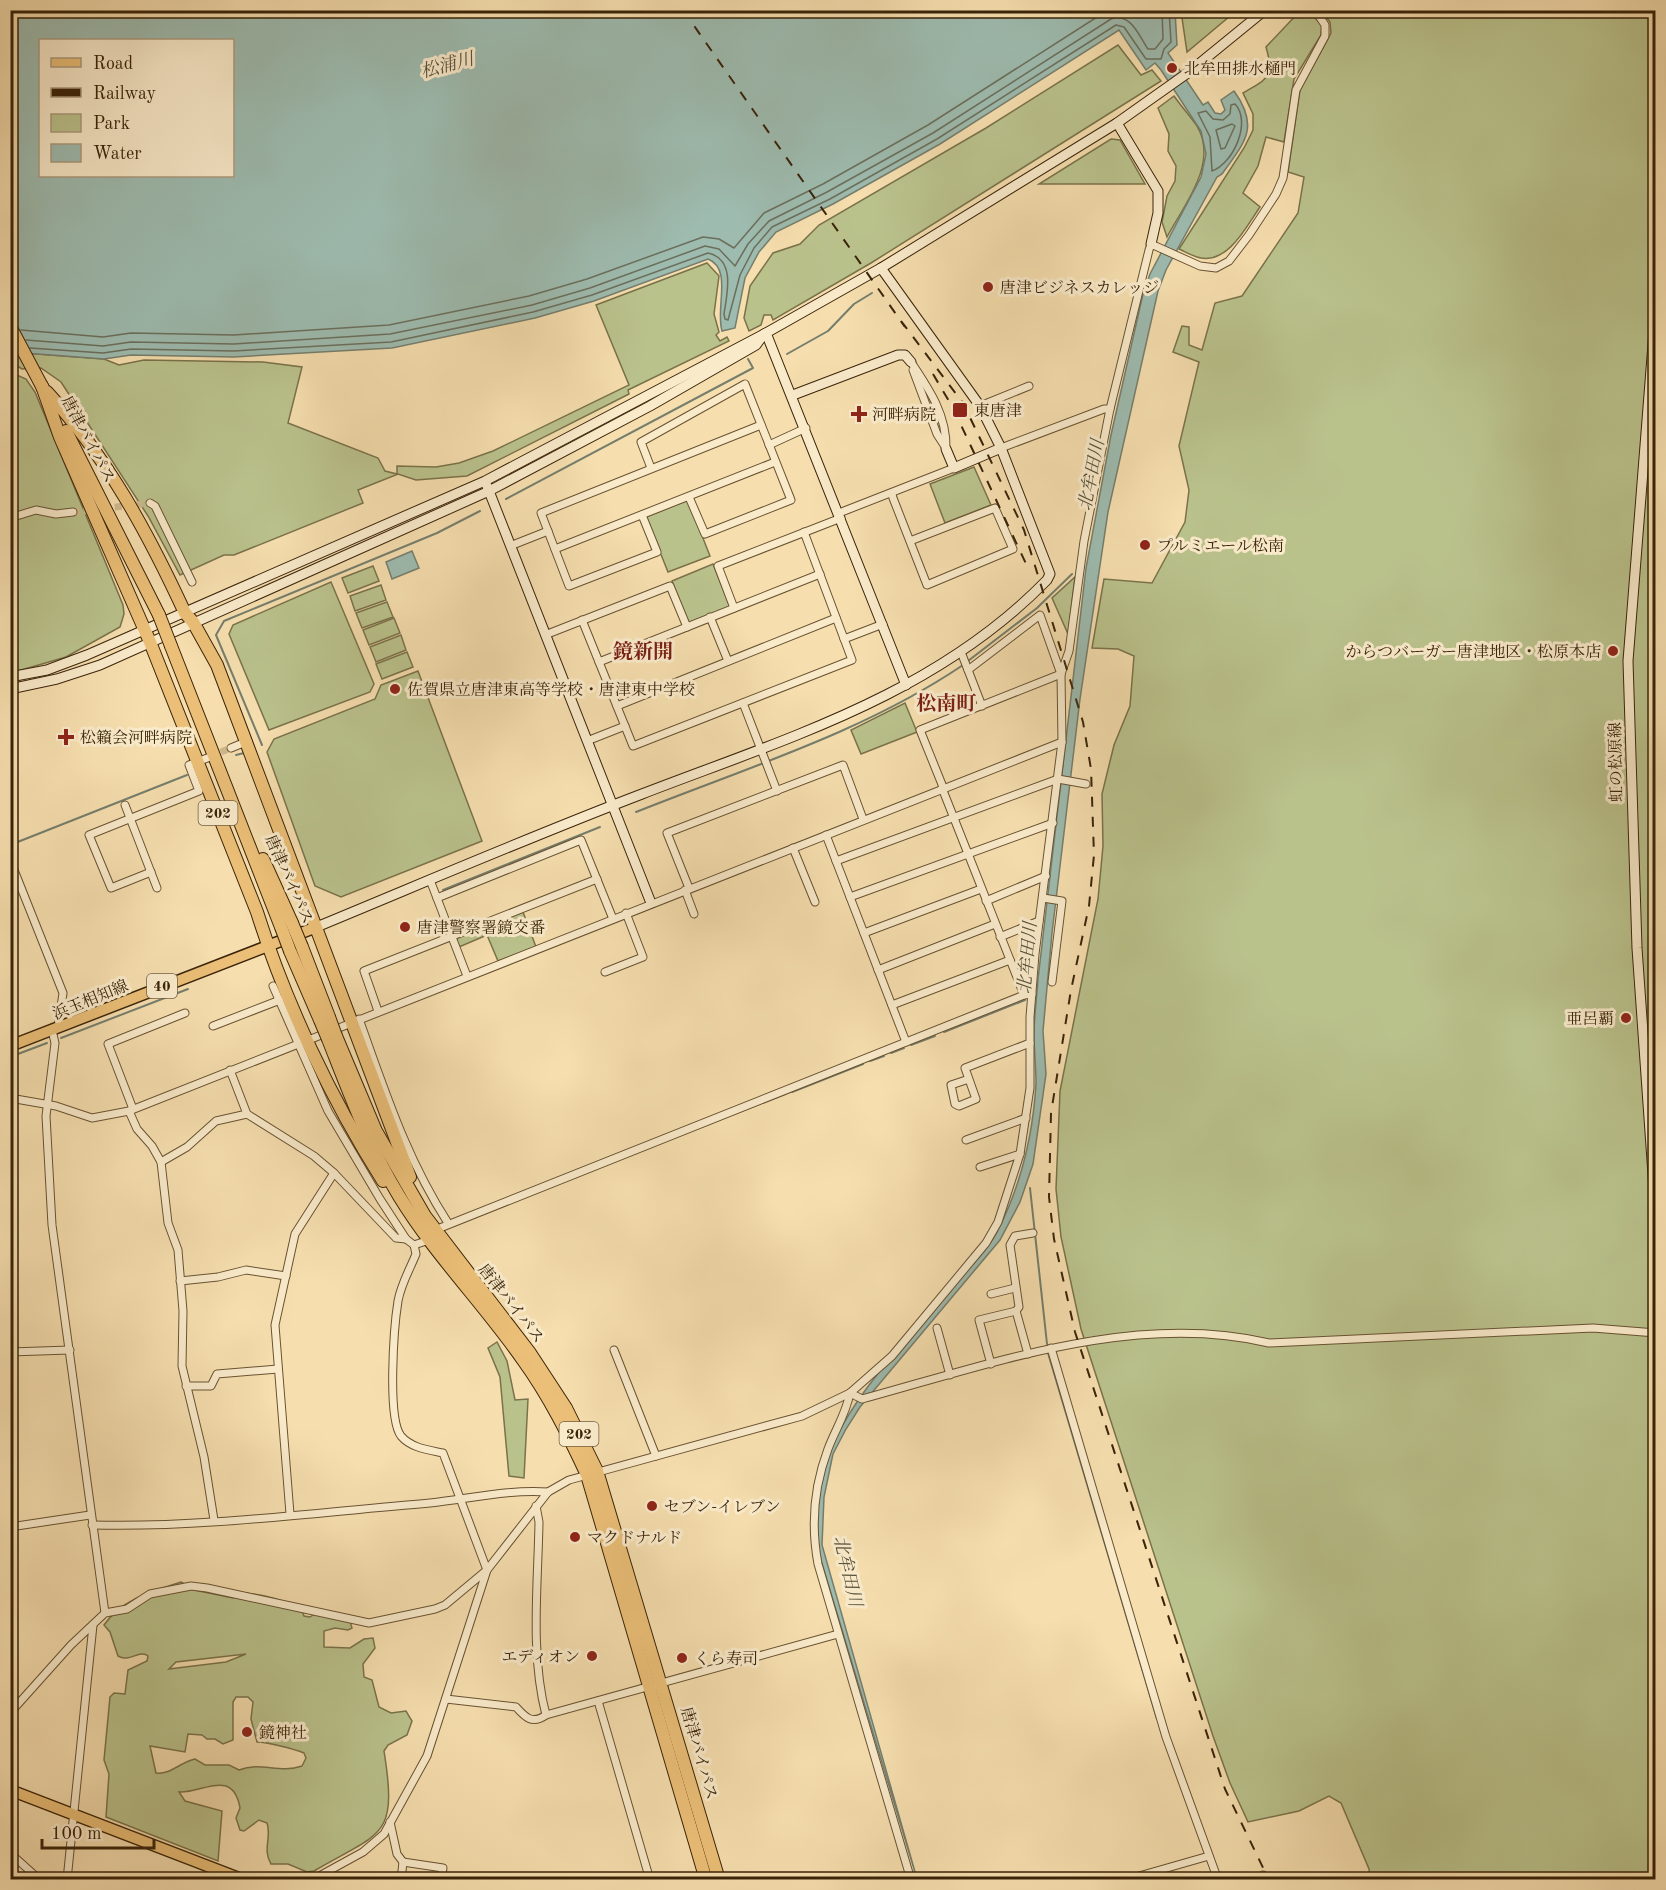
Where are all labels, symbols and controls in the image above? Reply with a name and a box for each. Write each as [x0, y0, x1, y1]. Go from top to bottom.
legend [39, 39, 234, 177]
water label: 松浦川 [418, 48, 478, 82]
text: Road [93, 55, 133, 73]
place label: 北牟田排水樋門 [1184, 60, 1296, 78]
marker: 北牟田排水樋門 [1165, 61, 1179, 75]
text: Railway [93, 85, 156, 103]
text: Park [93, 115, 130, 133]
text: Water [93, 145, 142, 163]
place label: 唐津ビジネスカレッジ [1000, 279, 1159, 297]
marker: 唐津ビジネスカレッジ [981, 280, 995, 294]
street label: 唐津バイパス [58, 393, 119, 486]
marker: 東唐津 [951, 401, 969, 419]
place label: 東唐津 [974, 402, 1022, 420]
marker: 河畔病院 [850, 405, 868, 423]
place label: 河畔病院 [872, 406, 936, 424]
water label: 北牟田川 [1074, 436, 1108, 512]
place label: プルミエール松南 [1157, 537, 1284, 555]
marker: プルミエール松南 [1138, 538, 1152, 552]
district label: 鏡新開 [613, 640, 673, 663]
place label: からつバーガー唐津地区・松原本店 [1345, 643, 1601, 661]
marker: からつバーガー唐津地区・松原本店 [1606, 644, 1620, 658]
place label: 佐賀県立唐津東高等学校・唐津東中学校 [407, 681, 695, 699]
marker: 佐賀県立唐津東高等学校・唐津東中学校 [388, 682, 402, 696]
district label: 松南町 [916, 693, 977, 715]
street label: 虹の松原線 [1606, 722, 1626, 802]
marker: 松籟会河畔病院 [57, 728, 75, 746]
place label: 松籟会河畔病院 [80, 729, 192, 747]
road number: 202 [198, 801, 238, 825]
street label: 唐津バイパス [261, 832, 317, 927]
place label: 唐津警察署鏡交番 [417, 919, 545, 937]
water label: 北牟田川 [1014, 919, 1040, 995]
marker: 唐津警察署鏡交番 [398, 920, 412, 934]
road number: 40 [147, 974, 177, 998]
street label: 浜玉相知線 [50, 977, 131, 1023]
place label: 亜呂覇 [1566, 1010, 1614, 1028]
marker: 亜呂覇 [1619, 1011, 1633, 1025]
street label: 唐津バイパス [475, 1260, 548, 1347]
road number: 202 [560, 1422, 598, 1446]
marker: セブン-イレブン [645, 1499, 659, 1513]
place label: セブン-イレブン [664, 1499, 781, 1516]
marker: マクドナルド [568, 1530, 582, 1544]
place label: マクドナルド [587, 1530, 682, 1547]
water label: 北牟田川 [830, 1534, 866, 1610]
place label: エディオン [501, 1649, 580, 1666]
marker: エディオン [585, 1649, 599, 1663]
place label: くら寿司 [694, 1650, 758, 1668]
marker: くら寿司 [675, 1651, 689, 1665]
street label: 唐津バイパス [677, 1705, 721, 1802]
place label: 鏡神社 [259, 1724, 307, 1742]
marker: 鏡神社 [240, 1725, 254, 1739]
scale bar [42, 1812, 154, 1850]
text: 100 m [51, 1825, 102, 1843]

